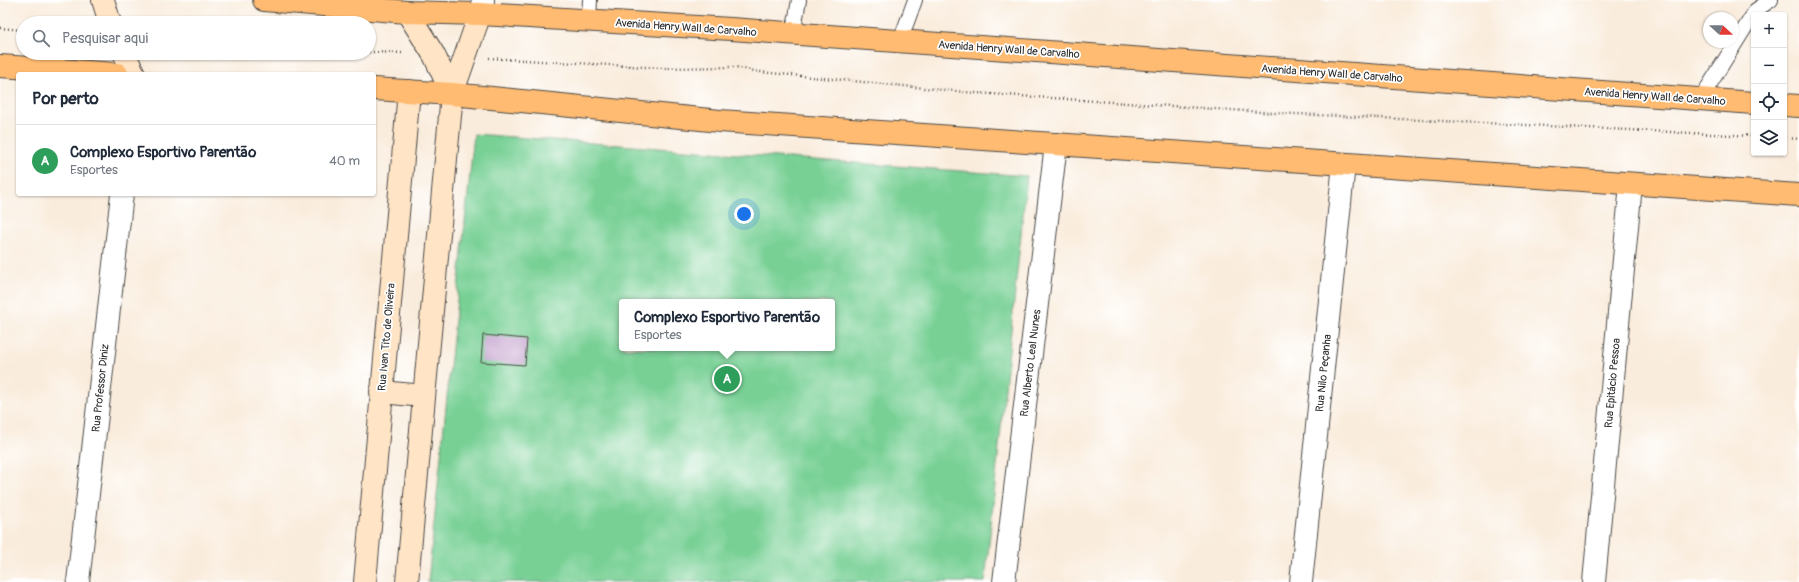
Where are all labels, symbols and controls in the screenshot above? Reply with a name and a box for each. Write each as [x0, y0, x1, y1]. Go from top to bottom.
north arrow [1703, 12, 1739, 48]
map controls [1751, 12, 1787, 156]
button: + [1751, 12, 1787, 48]
search box [16, 16, 376, 60]
street label: Avenida Henry Wall de Carvalho [615, 16, 757, 39]
icon: search [30, 27, 52, 49]
text: Pesquisar aqui [62, 29, 148, 48]
street label: Avenida Henry Wall de Carvalho [938, 38, 1080, 61]
button: − [1751, 48, 1787, 84]
street label: Avenida Henry Wall de Carvalho [1261, 62, 1403, 85]
button: locate [1751, 84, 1787, 120]
street label: Avenida Henry Wall de Carvalho [1584, 85, 1726, 108]
text: Por perto [32, 88, 99, 109]
button: layers [1751, 120, 1787, 156]
text: Complexo Esportivo Parentão [70, 143, 256, 162]
text: A [41, 153, 49, 169]
text: 40 m [329, 153, 360, 169]
text: Esportes [70, 162, 118, 178]
your location [734, 204, 754, 224]
street label: Rua Ivan Tito de Oliveira [375, 283, 398, 392]
popup [619, 299, 835, 351]
text: Complexo Esportivo Parentão [634, 308, 820, 327]
street label: Rua Alberto Leal Nunes [1017, 309, 1044, 417]
text: Esportes [634, 327, 682, 343]
street label: Rua Nilo Peçanha [1313, 333, 1334, 413]
street label: Rua Epitácio Pessoa [1602, 338, 1623, 428]
street label: Rua Professor Diniz [89, 343, 112, 433]
pin: A [714, 364, 740, 394]

